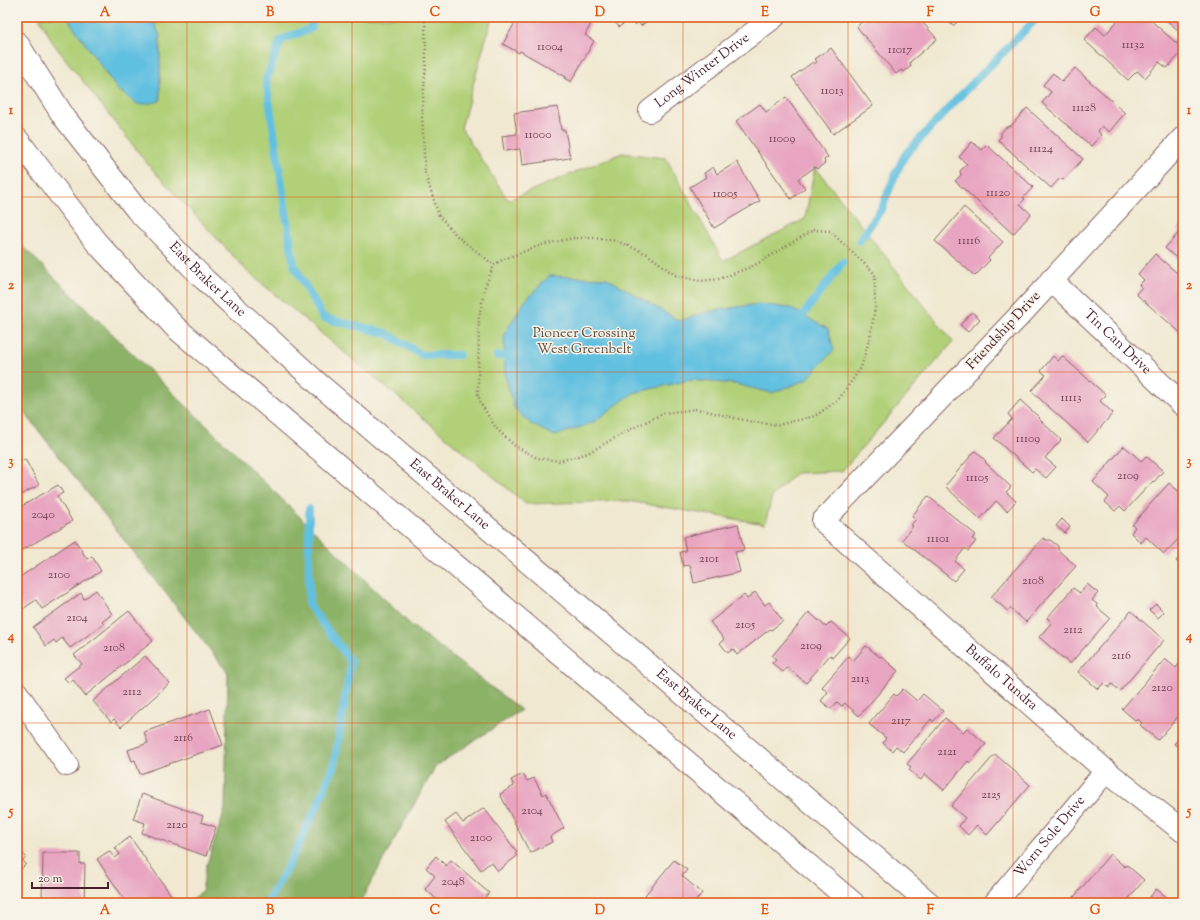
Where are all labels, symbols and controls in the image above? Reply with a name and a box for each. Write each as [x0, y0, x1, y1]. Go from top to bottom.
text: A [100, 4, 111, 22]
text: B [266, 4, 275, 22]
text: C [430, 4, 440, 22]
text: D [595, 4, 605, 22]
text: E [761, 4, 769, 22]
text: F [926, 4, 934, 22]
text: G [1090, 4, 1101, 22]
street label: Long Winter Drive [651, 29, 754, 114]
house number: 11132 [1122, 36, 1145, 54]
house number: 11004 [537, 38, 563, 56]
house number: 11017 [888, 41, 912, 59]
house number: 11013 [820, 82, 844, 100]
house number: 11128 [1072, 99, 1096, 117]
text: 1 [9, 102, 14, 120]
text: 1 [1187, 102, 1192, 120]
house number: 11000 [524, 126, 552, 144]
house number: 11009 [769, 130, 795, 148]
house number: 11124 [1029, 140, 1053, 158]
house number: 11120 [986, 184, 1010, 202]
house number: 11005 [713, 185, 737, 203]
house number: 11116 [958, 232, 980, 250]
street label: East Braker Lane [164, 238, 250, 322]
text: 2 [8, 277, 15, 295]
text: 2 [1186, 277, 1193, 295]
street label: Friendship Drive [962, 287, 1046, 375]
street label: Tin Can Drive [1079, 305, 1156, 380]
park label: Pioneer Crossing West Greenbelt [533, 324, 635, 360]
house number: 11113 [1060, 389, 1082, 407]
house number: 11109 [1016, 430, 1040, 448]
text: 3 [8, 453, 14, 471]
text: 3 [1186, 453, 1192, 471]
street label: East Braker Lane [404, 455, 494, 535]
house number: 2109 [1117, 467, 1139, 485]
house number: 11105 [966, 469, 988, 487]
house number: 2040 [31, 506, 55, 524]
house number: 11101 [927, 530, 949, 548]
house number: 2101 [699, 550, 719, 568]
house number: 2100 [48, 566, 70, 584]
house number: 2108 [1022, 572, 1044, 590]
house number: 2104 [66, 609, 88, 627]
house number: 2105 [735, 616, 755, 634]
house number: 2112 [1063, 621, 1083, 639]
text: 4 [7, 628, 15, 646]
text: 4 [1185, 628, 1193, 646]
house number: 2109 [800, 637, 822, 655]
house number: 2108 [103, 639, 125, 657]
street label: Buffalo Tundra [960, 641, 1042, 716]
house number: 2116 [1111, 647, 1131, 665]
street label: East Braker Lane [651, 665, 741, 745]
house number: 2113 [851, 670, 869, 688]
house number: 2120 [1151, 679, 1173, 697]
house number: 2112 [122, 683, 142, 701]
house number: 2117 [891, 712, 911, 730]
house number: 2116 [173, 729, 193, 747]
house number: 2121 [937, 743, 957, 761]
house number: 2125 [981, 786, 1001, 804]
street label: Worn Sole Drive [1010, 792, 1091, 882]
house number: 2104 [521, 802, 543, 820]
text: 5 [8, 803, 14, 821]
text: 5 [1186, 803, 1192, 821]
house number: 2120 [166, 816, 188, 834]
house number: 2100 [470, 829, 492, 847]
scale bar [32, 864, 108, 890]
text: 20 m [38, 870, 63, 888]
house number: 2048 [441, 873, 465, 891]
text: A [100, 902, 111, 920]
text: B [266, 902, 275, 920]
text: C [430, 902, 440, 920]
text: D [595, 902, 605, 920]
text: E [761, 902, 769, 920]
text: F [926, 902, 934, 920]
text: G [1090, 902, 1101, 920]

